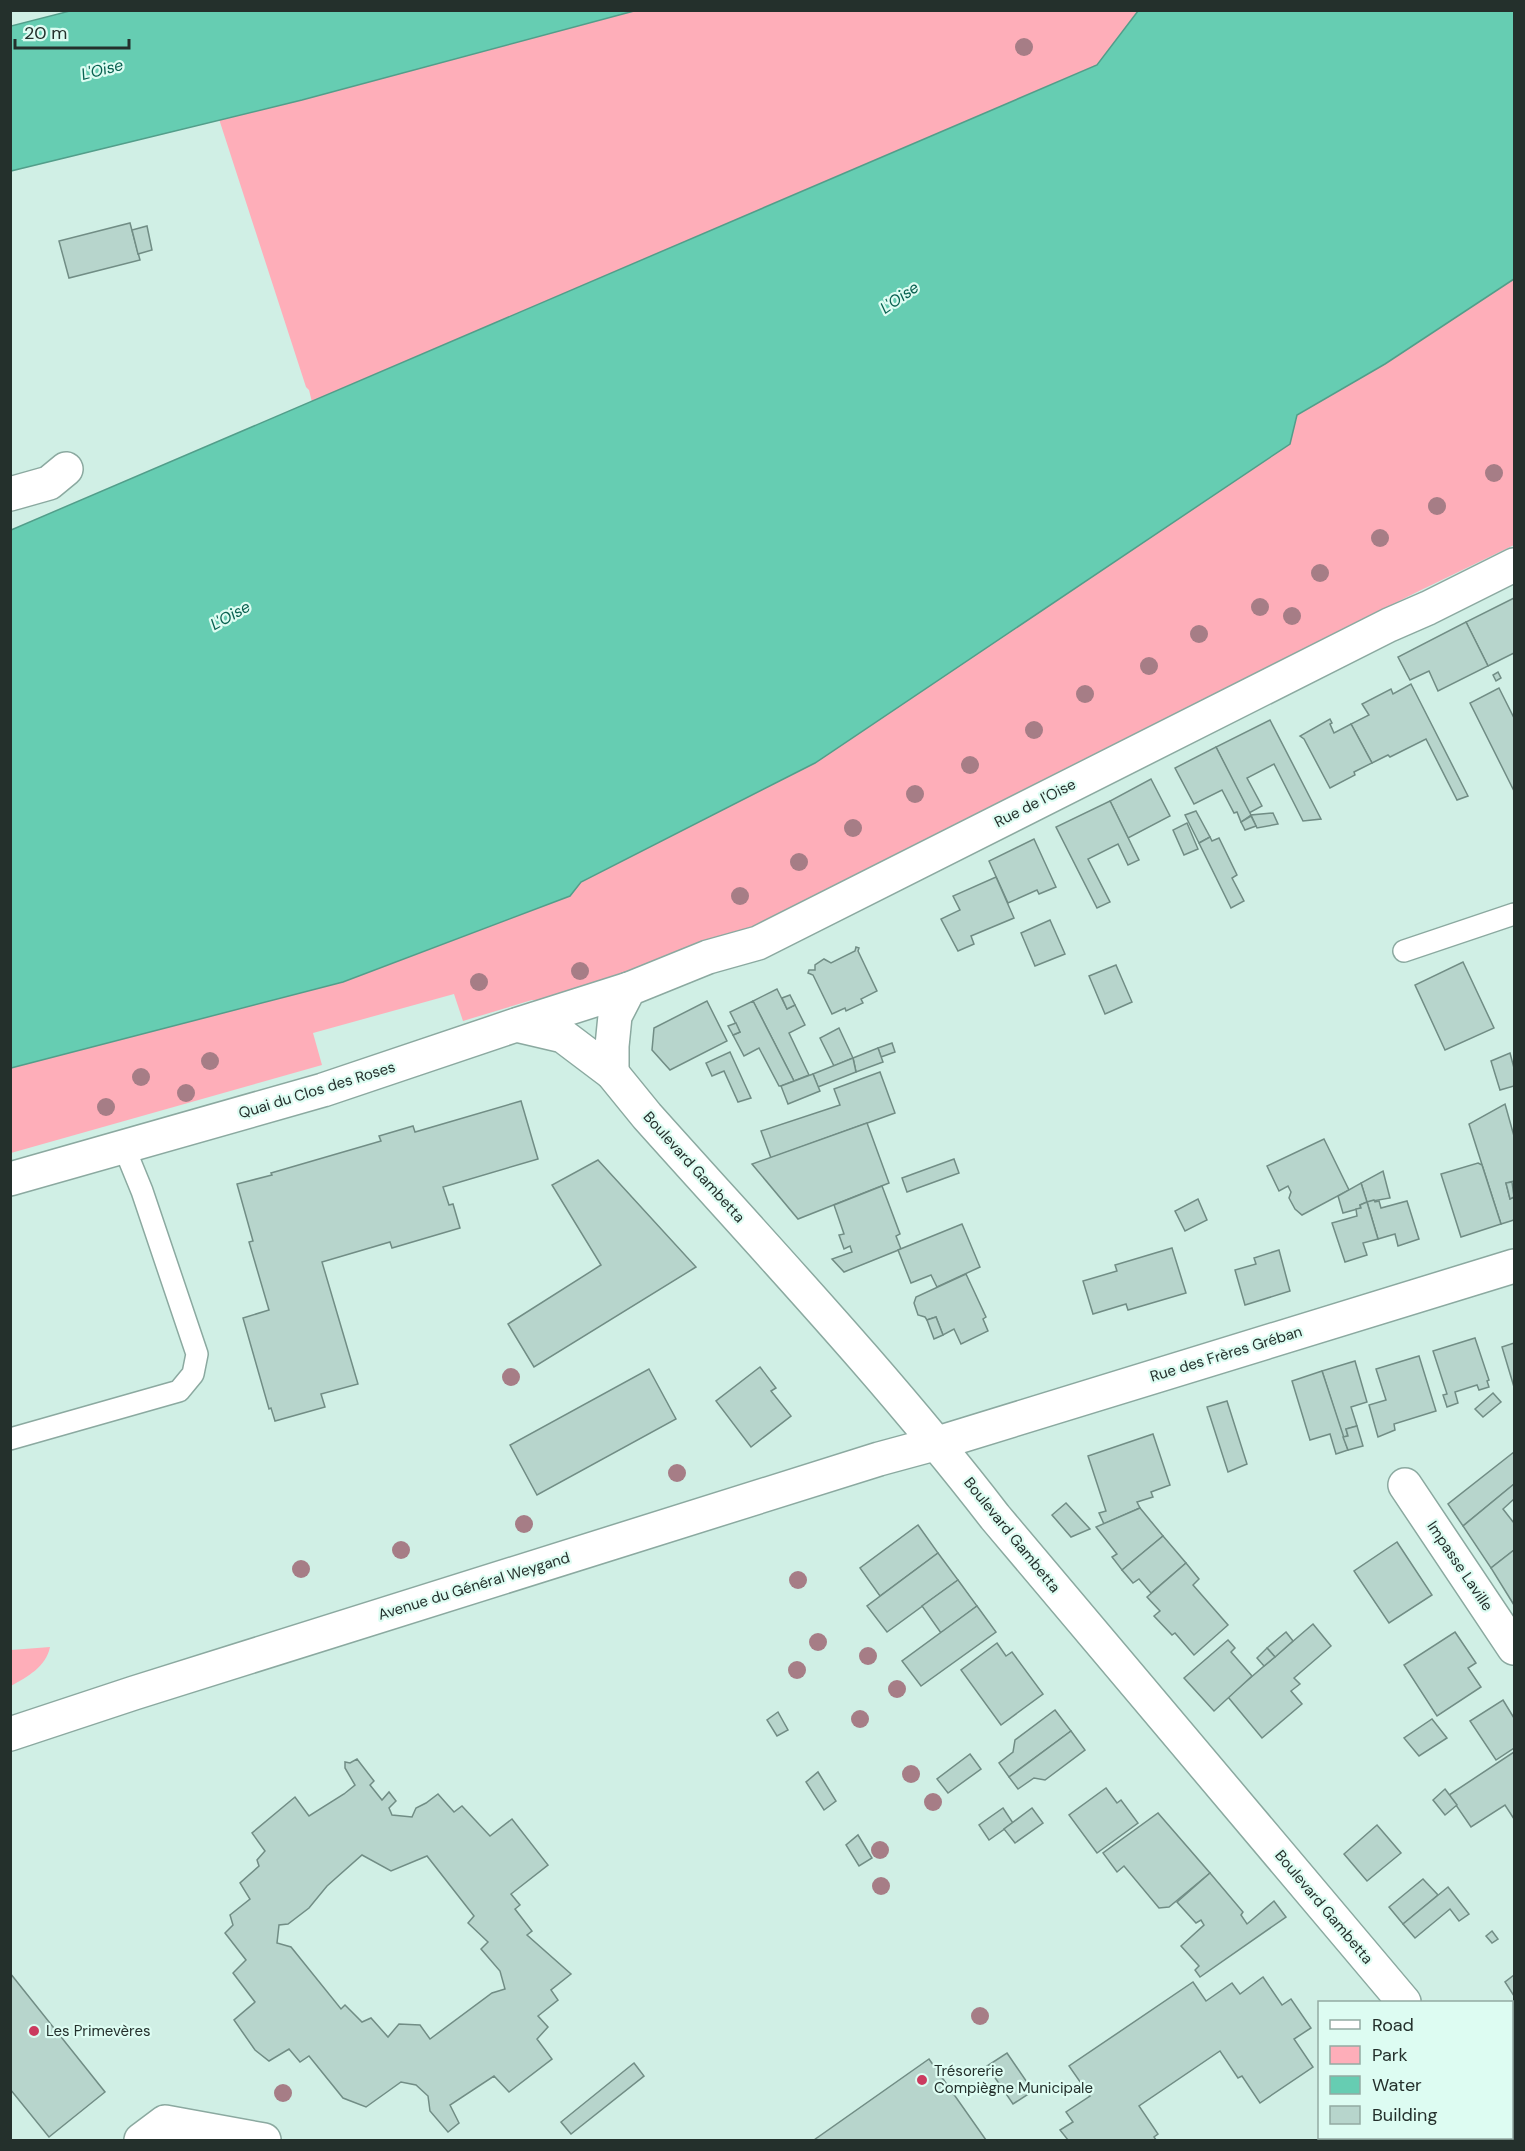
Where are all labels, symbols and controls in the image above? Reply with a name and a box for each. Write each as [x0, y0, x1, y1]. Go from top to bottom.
scale bar [15, 12, 129, 50]
text: 20 m [24, 21, 67, 45]
water label: L'Oise [79, 54, 125, 85]
water label: L'Oise [876, 277, 923, 318]
water label: L'Oise [206, 596, 254, 635]
street label: Rue de l'Oise [991, 774, 1079, 832]
street label: Quai du Clos des Roses [236, 1057, 398, 1123]
street label: Boulevard Gambetta [639, 1107, 749, 1227]
street label: Rue des Frères Gréban [1148, 1321, 1304, 1387]
street label: Boulevard Gambetta [959, 1473, 1065, 1597]
street label: Impasse Laville [1422, 1517, 1498, 1615]
street label: Avenue du Général Weygand [376, 1547, 572, 1625]
street label: Boulevard Gambetta [1270, 1846, 1378, 1968]
legend [1318, 2001, 1513, 2139]
text: Road [1372, 2013, 1414, 2037]
place label: Les Primevères [46, 2021, 150, 2041]
marker: Les Primevères [27, 2024, 41, 2038]
text: Park [1372, 2043, 1408, 2067]
place label: Trésorerie Compiègne Municipale [934, 2061, 1093, 2098]
marker: Trésorerie Compiègne Municipale [915, 2073, 929, 2087]
text: Water [1372, 2073, 1422, 2097]
text: Building [1372, 2103, 1437, 2127]

